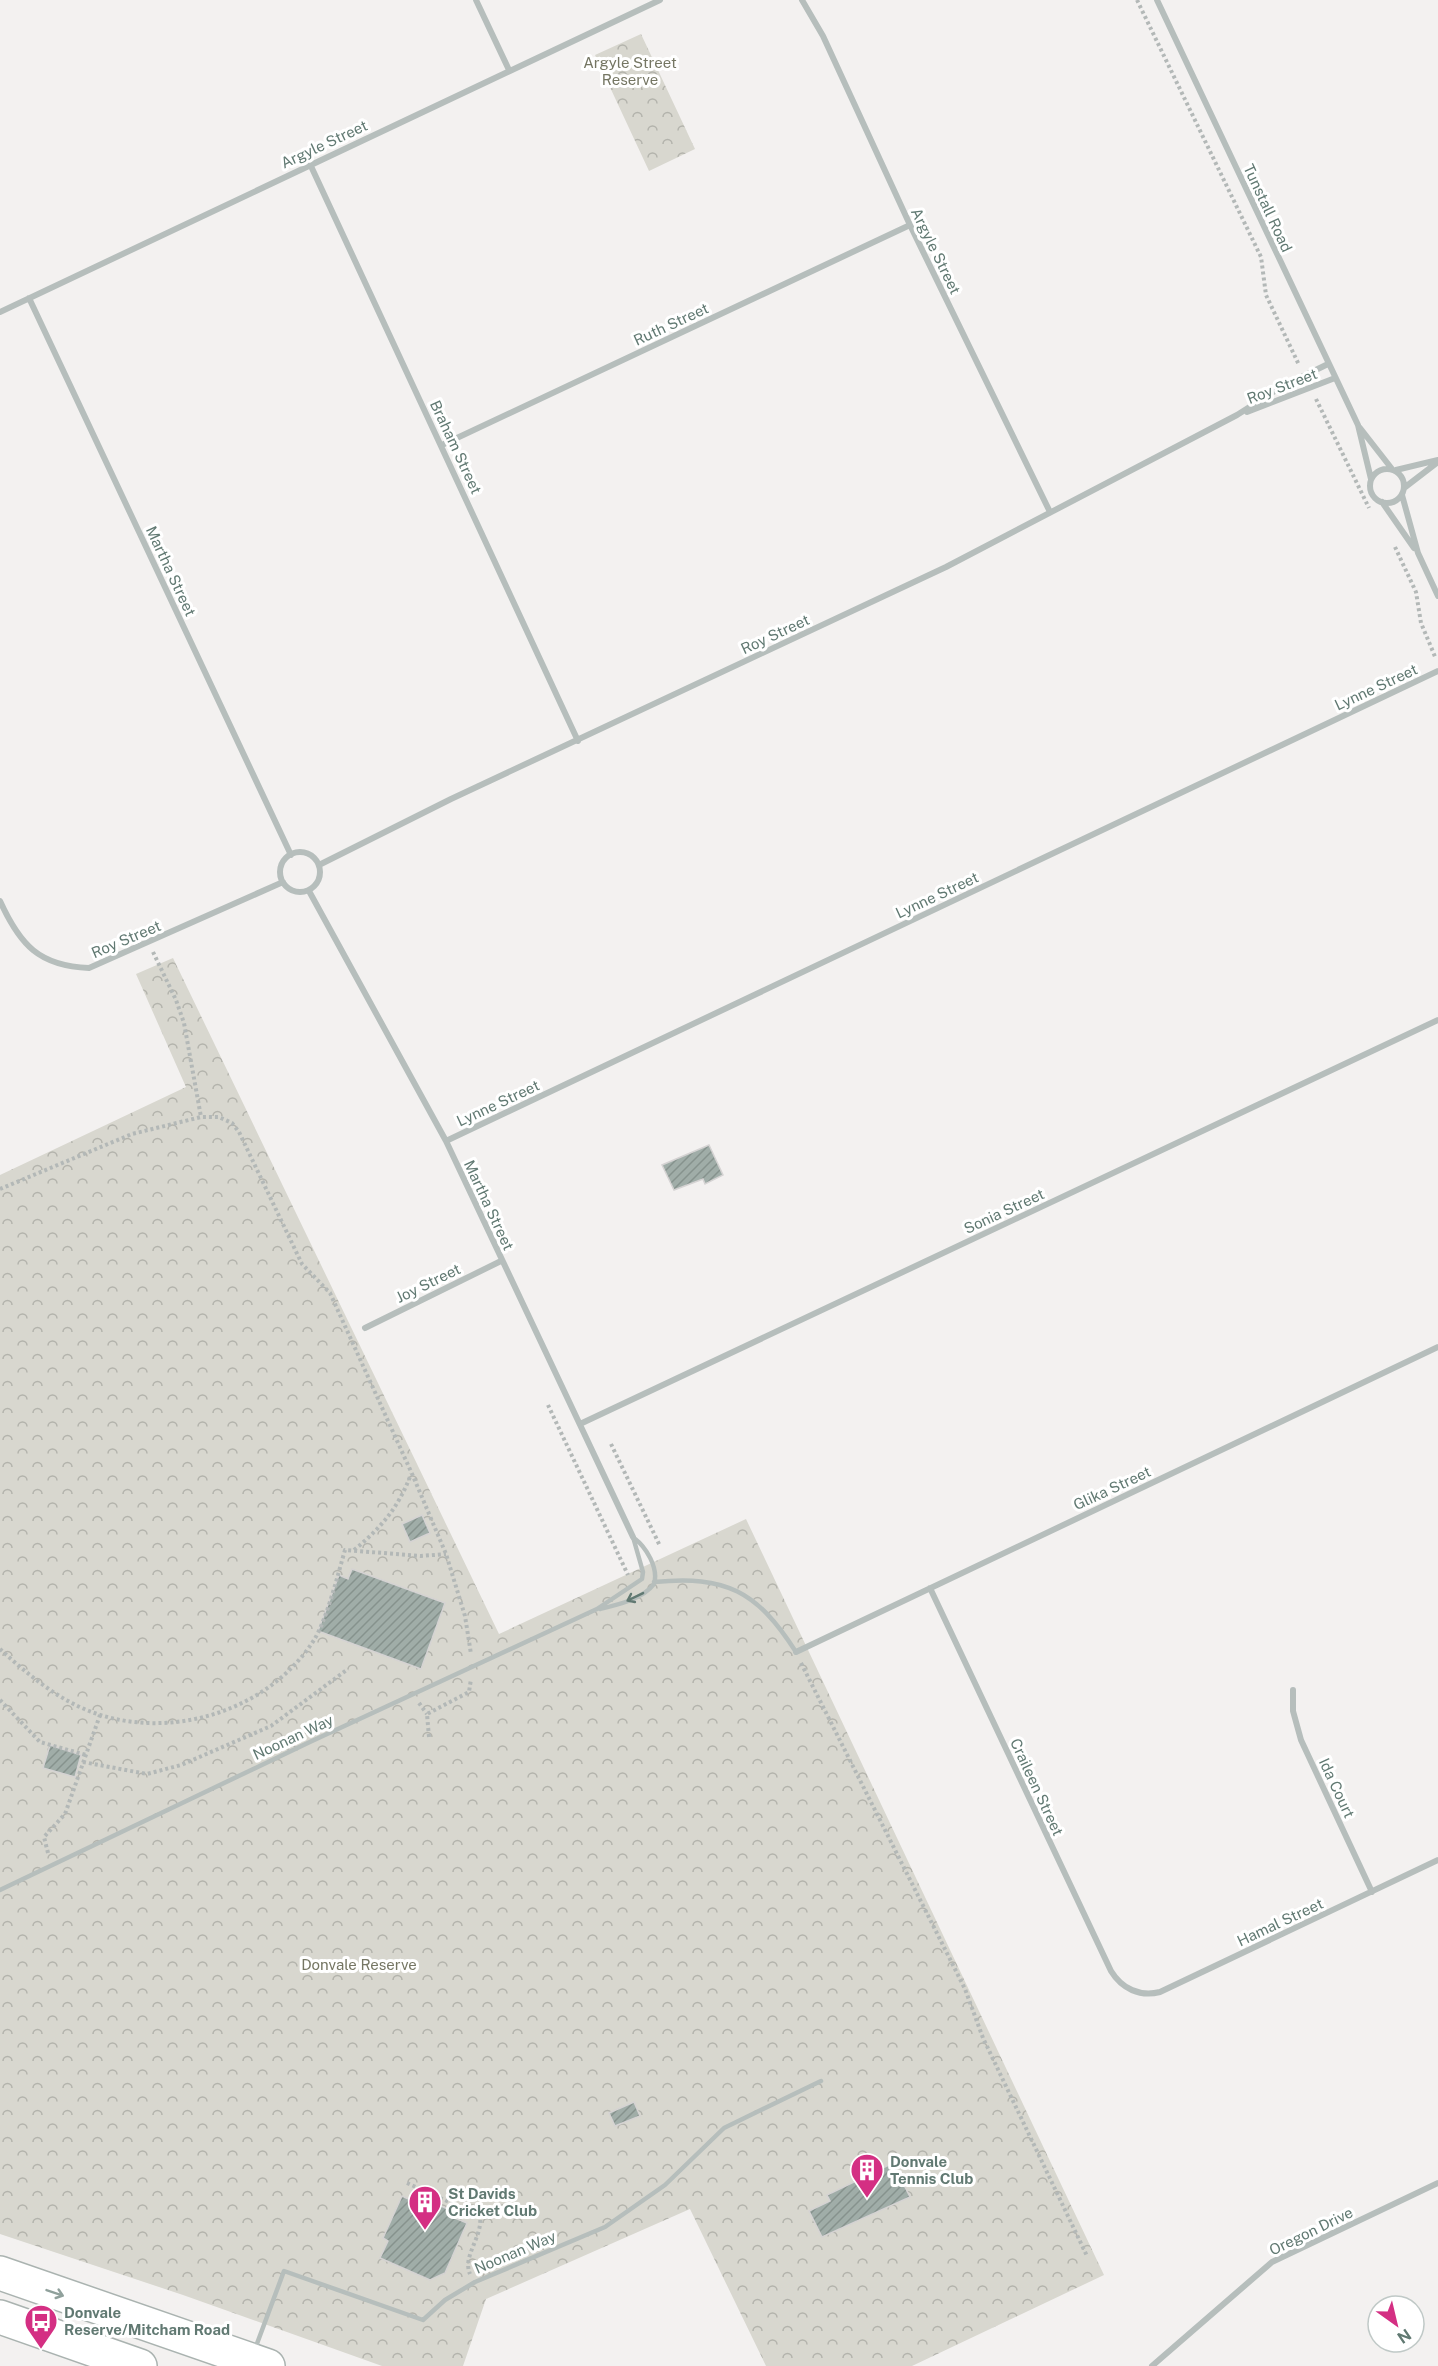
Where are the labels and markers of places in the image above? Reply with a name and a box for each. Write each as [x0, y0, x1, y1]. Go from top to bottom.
building icon: Donvale Tennis Club [849, 2152, 885, 2199]
place label: Donvale Tennis Club [890, 2153, 973, 2187]
building icon: St Davids Cricket Club [407, 2184, 443, 2231]
place label: St Davids Cricket Club [448, 2185, 537, 2219]
bus stop icon: Donvale Reserve/Mitcham Road [23, 2303, 59, 2350]
place label: Donvale Reserve/Mitcham Road [64, 2304, 230, 2338]

